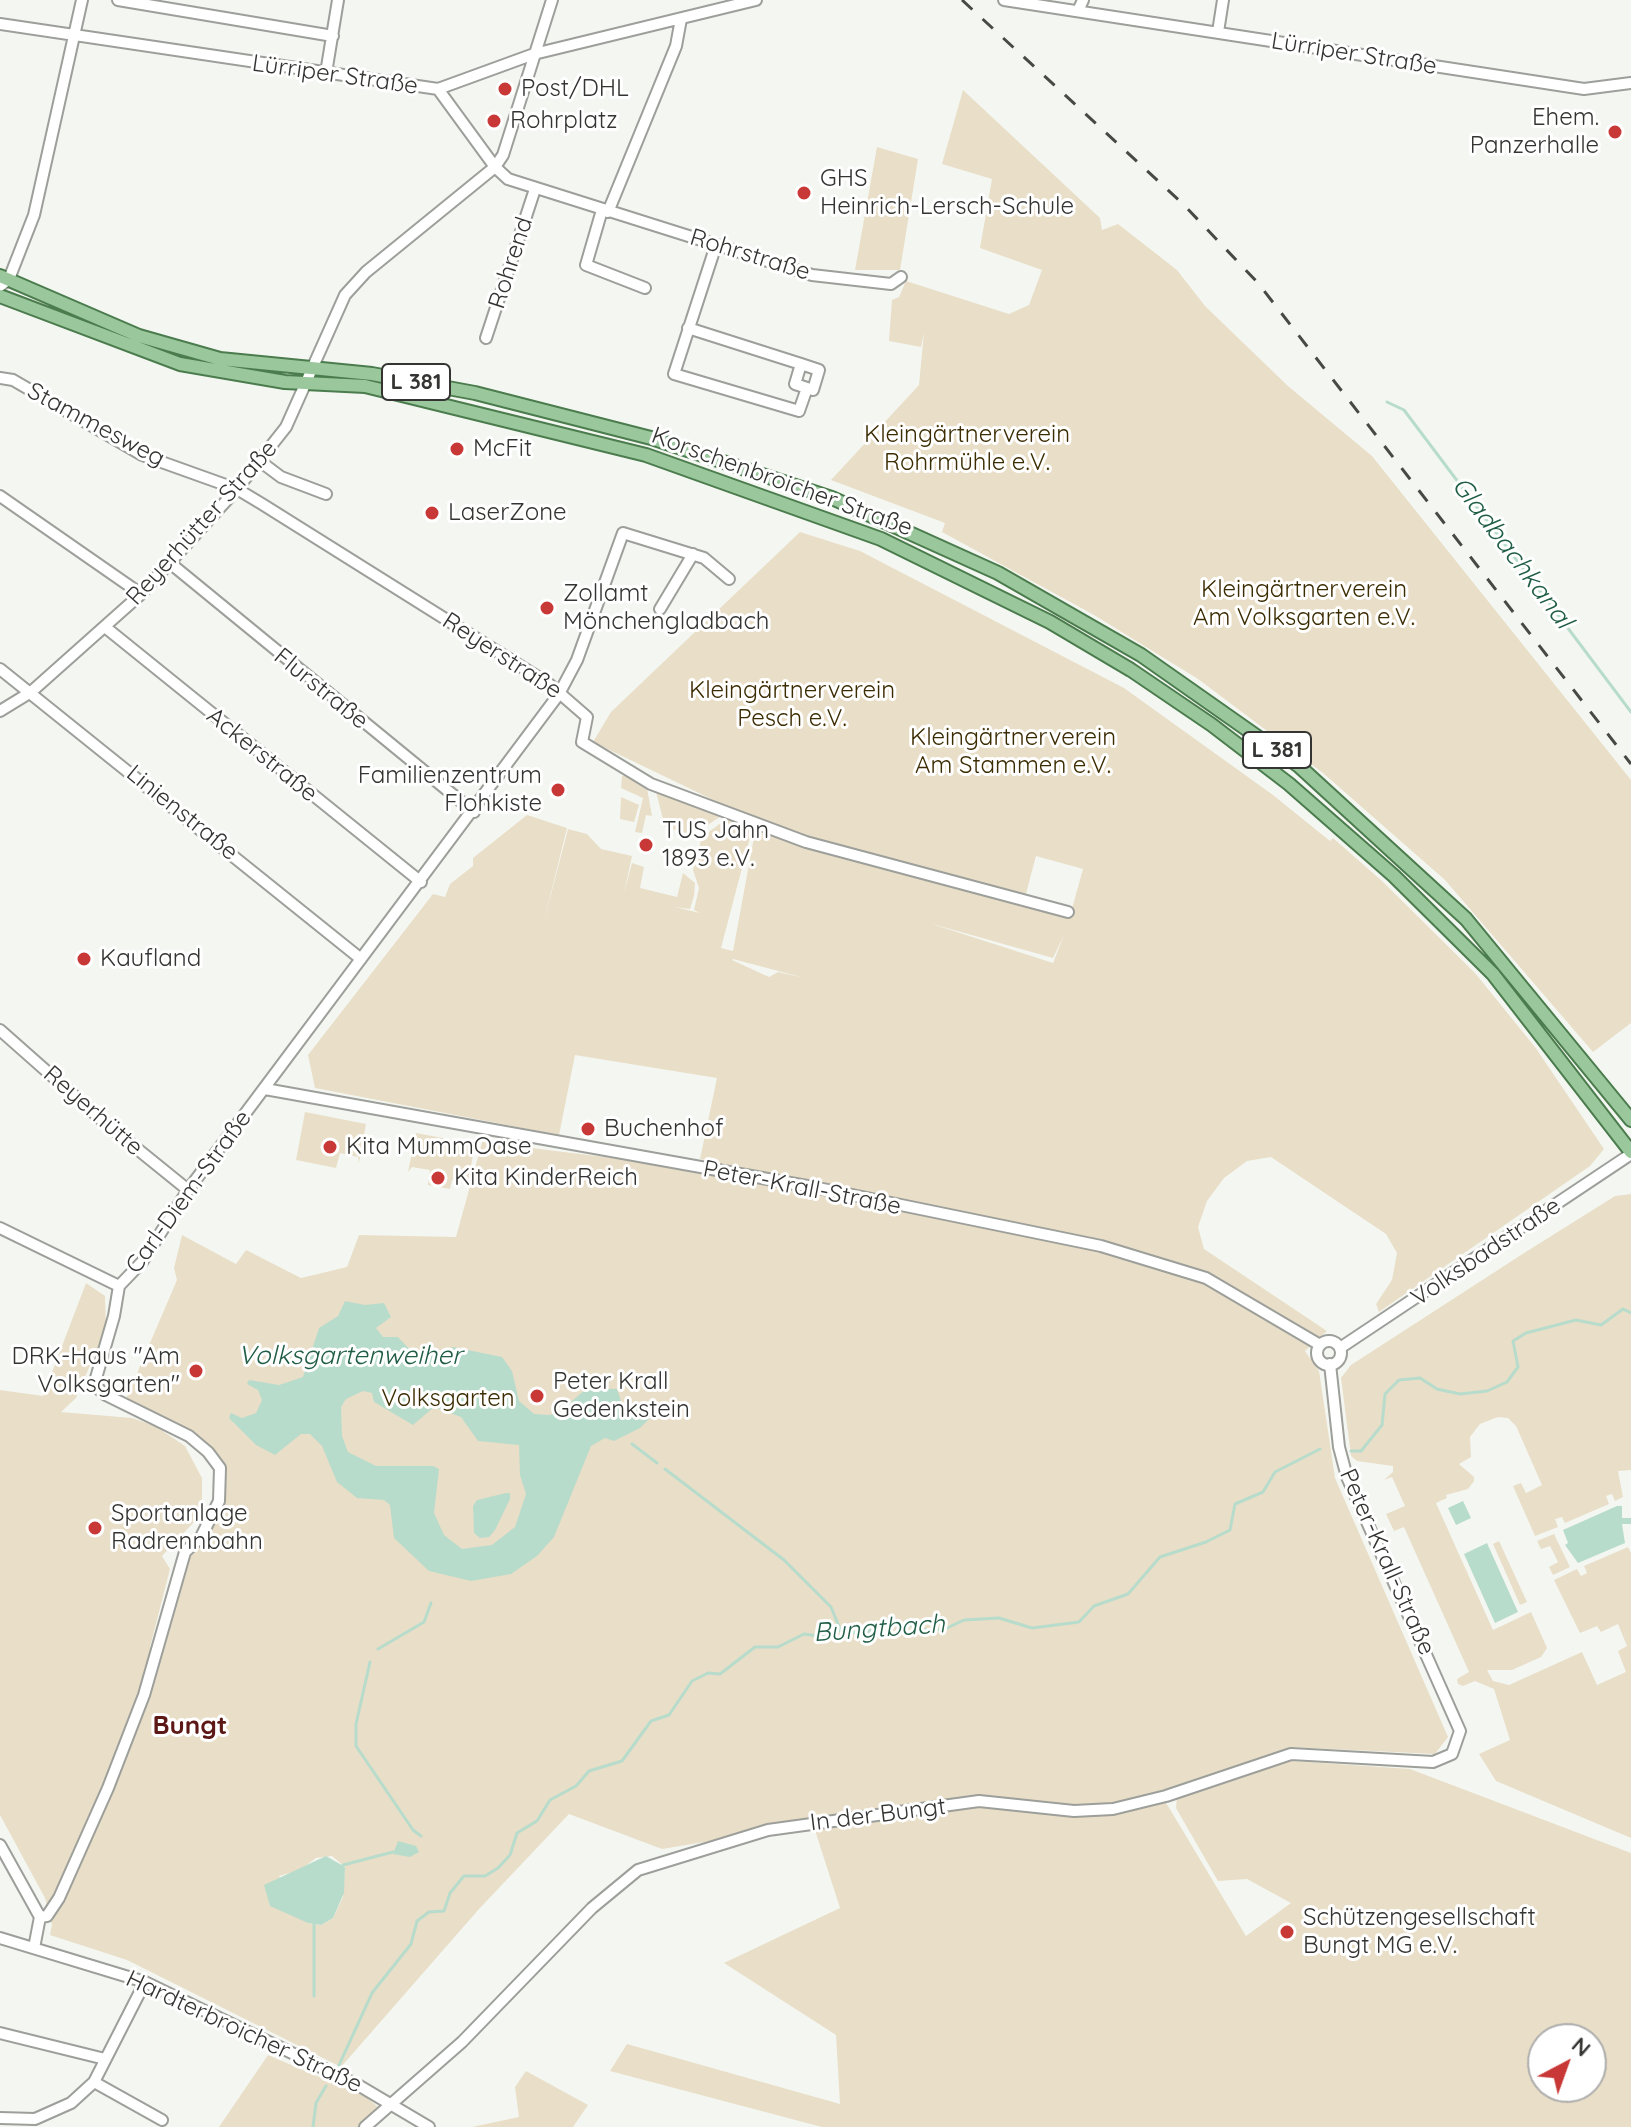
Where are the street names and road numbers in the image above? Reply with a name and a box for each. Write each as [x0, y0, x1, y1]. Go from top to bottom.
street label: Lürriper Straße [1269, 27, 1439, 81]
street label: Lürriper Straße [250, 49, 420, 101]
street label: Rohrend [483, 213, 539, 313]
street label: Rohrstraße [686, 223, 814, 287]
road number: L 381 [382, 364, 450, 400]
street label: Stammesweg [22, 377, 170, 473]
street label: Korschenbroicher Straße [648, 421, 916, 543]
street label: Reyerhütter Straße [120, 435, 284, 611]
street label: Reyerstraße [437, 607, 567, 705]
street label: Flurstraße [268, 642, 374, 736]
street label: Ackerstraße [201, 702, 323, 808]
road number: L 381 [1243, 732, 1311, 768]
street label: Linienstraße [120, 759, 244, 867]
street label: Reyerhütte [37, 1060, 149, 1162]
street label: Carl-Diem-Straße [120, 1105, 258, 1279]
street label: Peter-Krall-Straße [701, 1155, 903, 1221]
street label: Volksbadstraße [1406, 1191, 1566, 1313]
street label: Peter-Krall-Straße [1333, 1464, 1441, 1660]
street label: In der Bungt [808, 1792, 948, 1838]
street label: Hardterbroicher Straße [121, 1965, 367, 2099]

